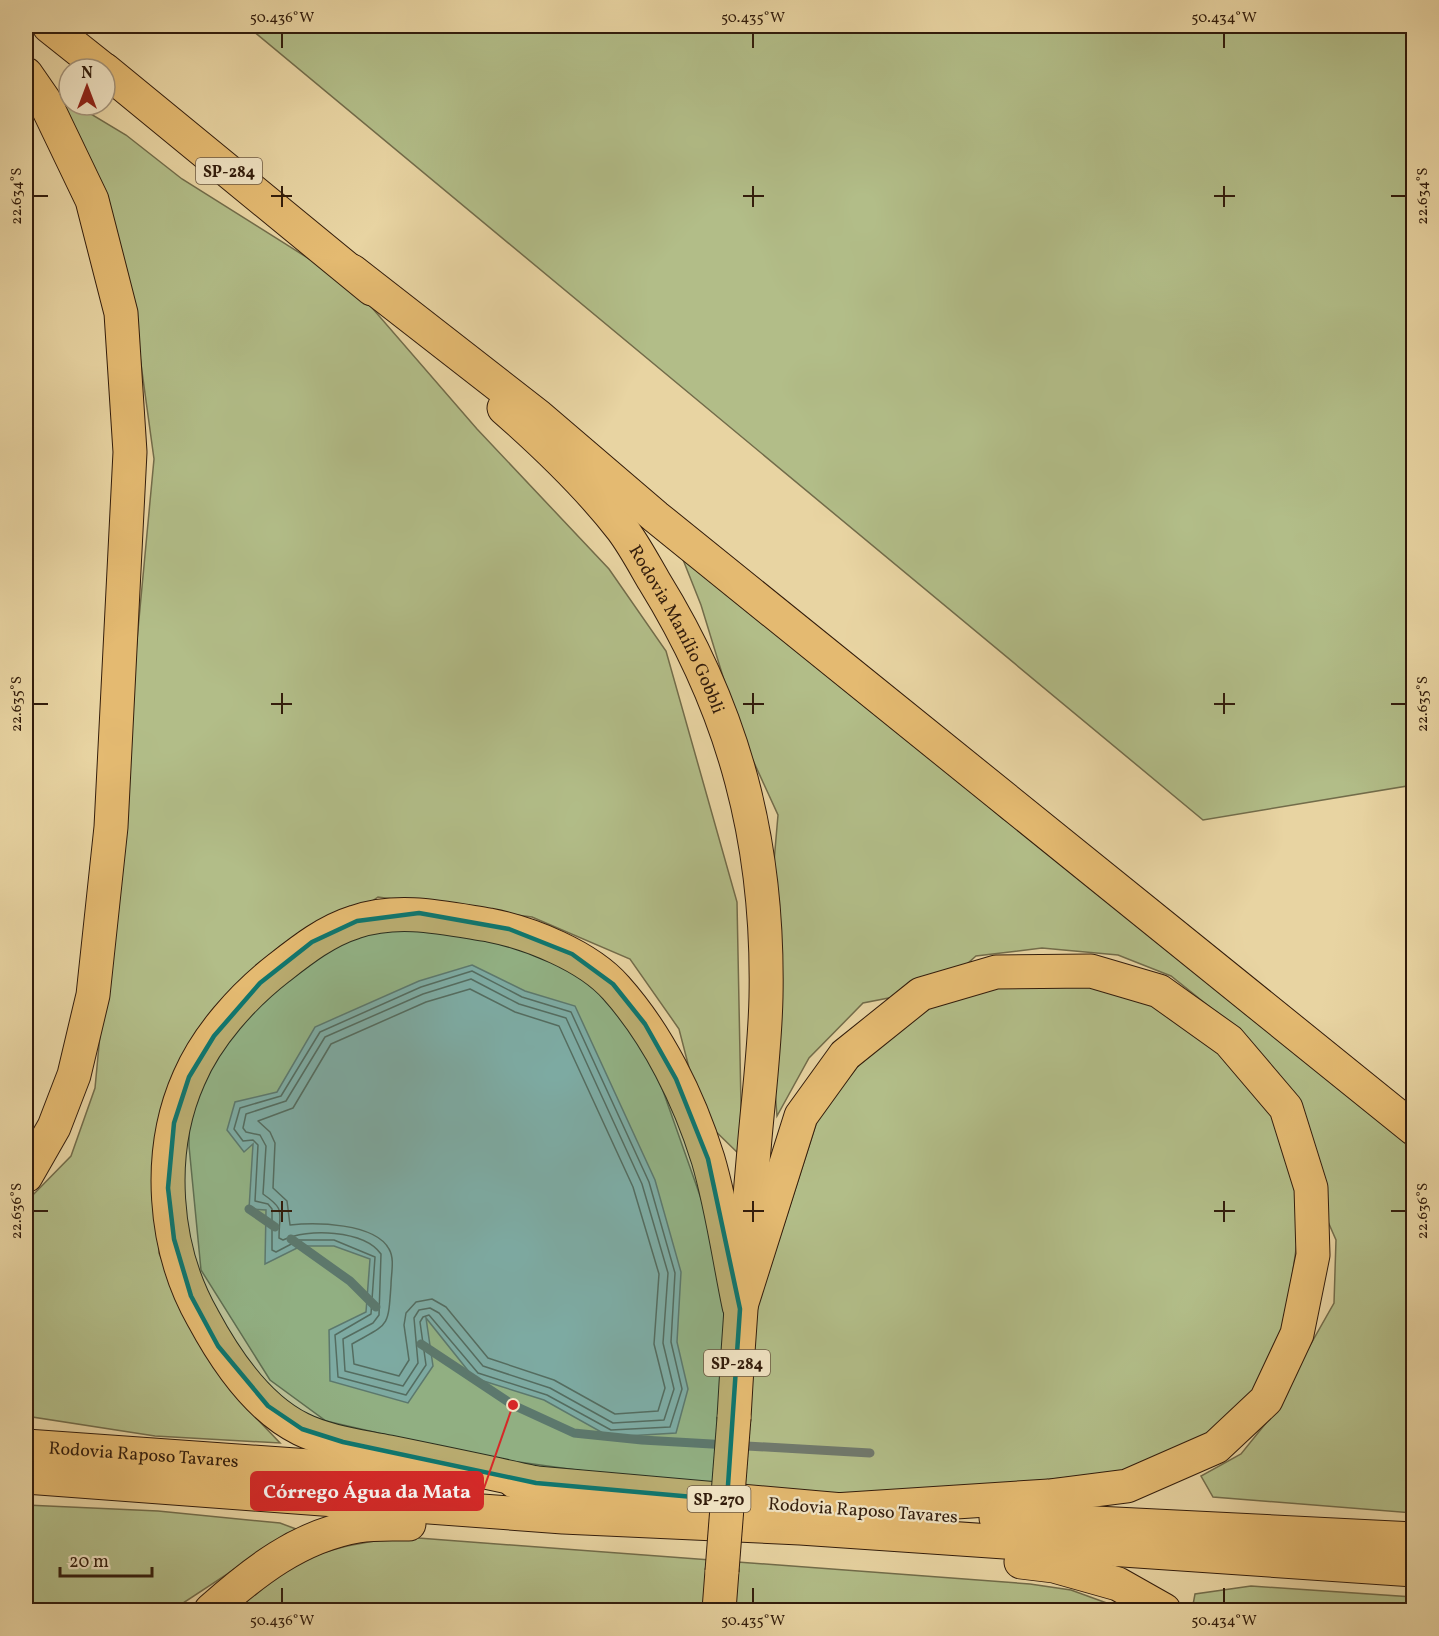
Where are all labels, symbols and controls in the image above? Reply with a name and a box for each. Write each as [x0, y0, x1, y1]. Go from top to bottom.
text: 50.436°W [250, 8, 314, 29]
text: 50.435°W [721, 8, 785, 29]
text: 50.434°W [1191, 8, 1257, 29]
north arrow [57, 57, 117, 117]
text: N [81, 63, 93, 85]
road number: SP-284 [196, 158, 262, 184]
text: 22.634°S [7, 167, 28, 225]
text: 22.634°S [1413, 167, 1434, 225]
street label: Rodovia Manílio Gobbli [622, 541, 730, 718]
text: 22.635°S [7, 676, 28, 732]
text: 22.635°S [1413, 676, 1434, 732]
text: 22.636°S [7, 1183, 28, 1239]
text: 22.636°S [1413, 1183, 1434, 1239]
road number: SP-284 [704, 1350, 770, 1376]
street label: Rodovia Raposo Tavares [48, 1437, 239, 1475]
callout: Córrego Água da Mata [251, 1472, 483, 1510]
text: Córrego Água da Mata [263, 1479, 471, 1507]
road number: SP-270 [688, 1486, 750, 1512]
street label: Rodovia Raposo Tavares [767, 1492, 959, 1531]
scale bar [60, 1540, 152, 1578]
text: 20 m [69, 1550, 109, 1575]
text: 50.436°W [250, 1611, 314, 1632]
text: 50.435°W [721, 1611, 785, 1632]
text: 50.434°W [1191, 1611, 1257, 1632]

